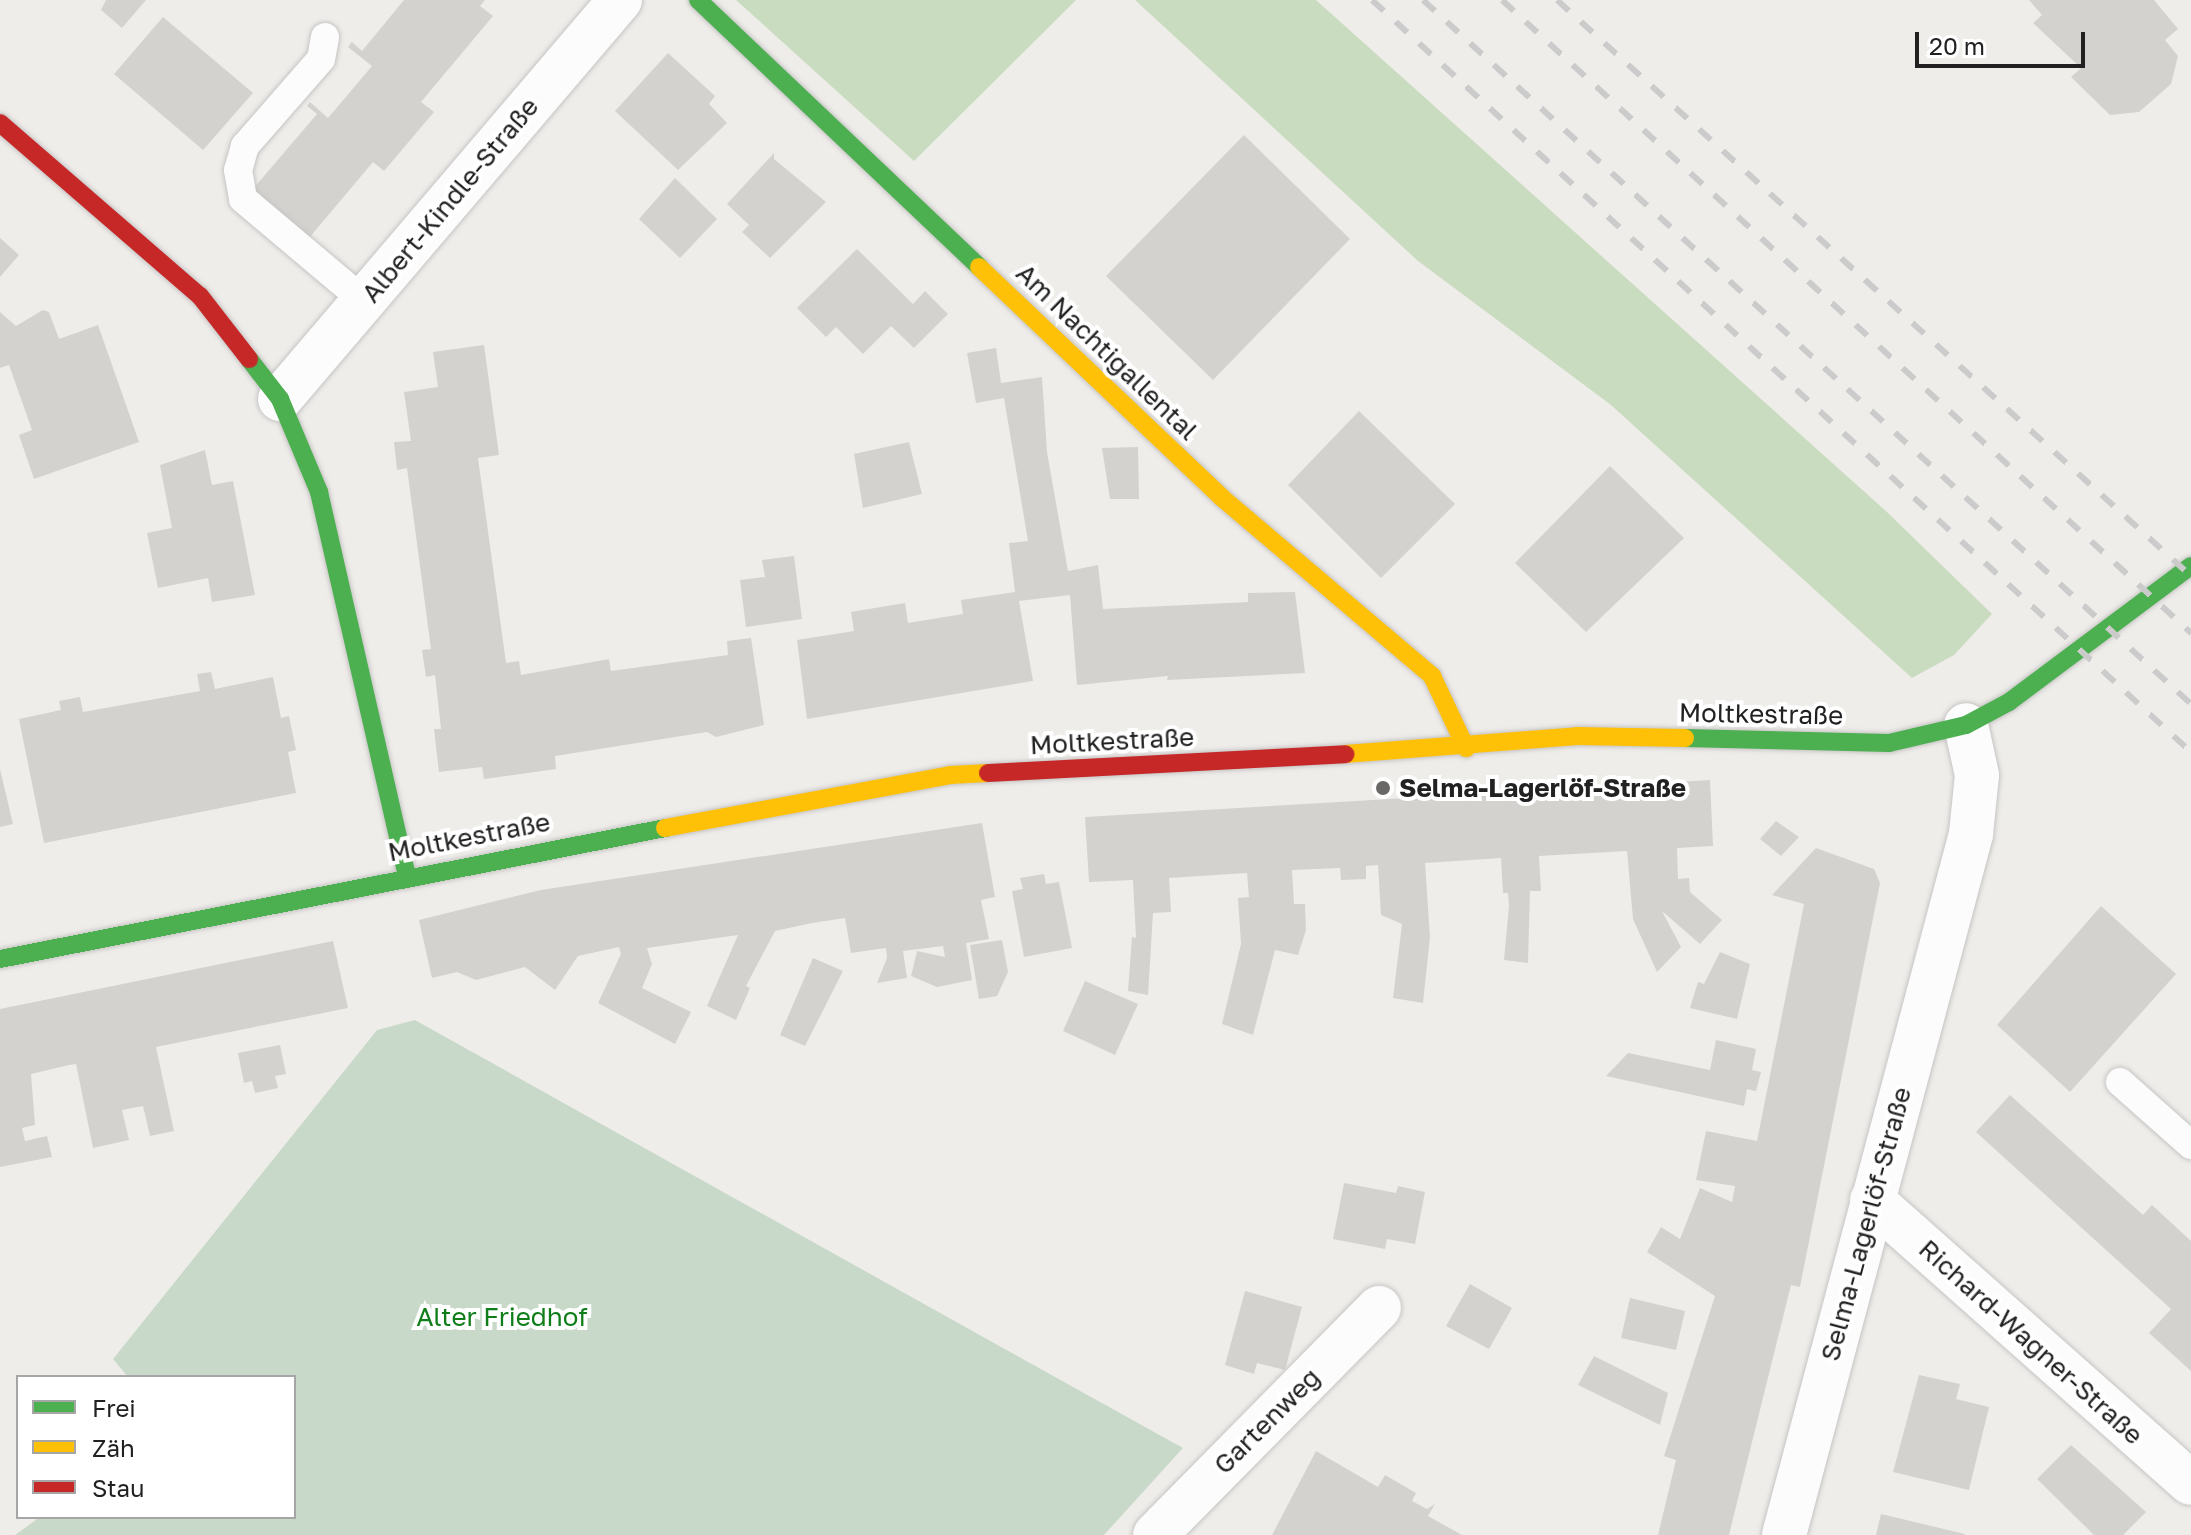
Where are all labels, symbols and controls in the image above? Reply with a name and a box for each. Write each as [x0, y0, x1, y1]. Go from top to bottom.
scale bar [1919, 16, 2089, 66]
text: 20 m [1929, 31, 1985, 60]
street label: Albert-Kindle-Straße [355, 91, 545, 309]
street label: Am Nachtigallental [1010, 257, 1204, 447]
street label: Moltkestraße [1679, 697, 1843, 731]
street label: Moltkestraße [1029, 721, 1195, 761]
place label: Selma-Lagerlöf-Straße [1399, 772, 1686, 804]
marker: Selma-Lagerlöf-Straße [1374, 779, 1392, 797]
street label: Moltkestraße [385, 806, 553, 868]
street label: Selma-Lagerlöf-Straße [1814, 1084, 1918, 1364]
street label: Richard-Wagner-Straße [1913, 1233, 2149, 1451]
park label: Alter Friedhof [416, 1301, 588, 1333]
street label: Gartenweg [1208, 1362, 1326, 1480]
legend [16, 1375, 296, 1519]
text: Frei [92, 1393, 136, 1422]
text: Zäh [92, 1433, 135, 1462]
text: Stau [92, 1473, 145, 1502]

